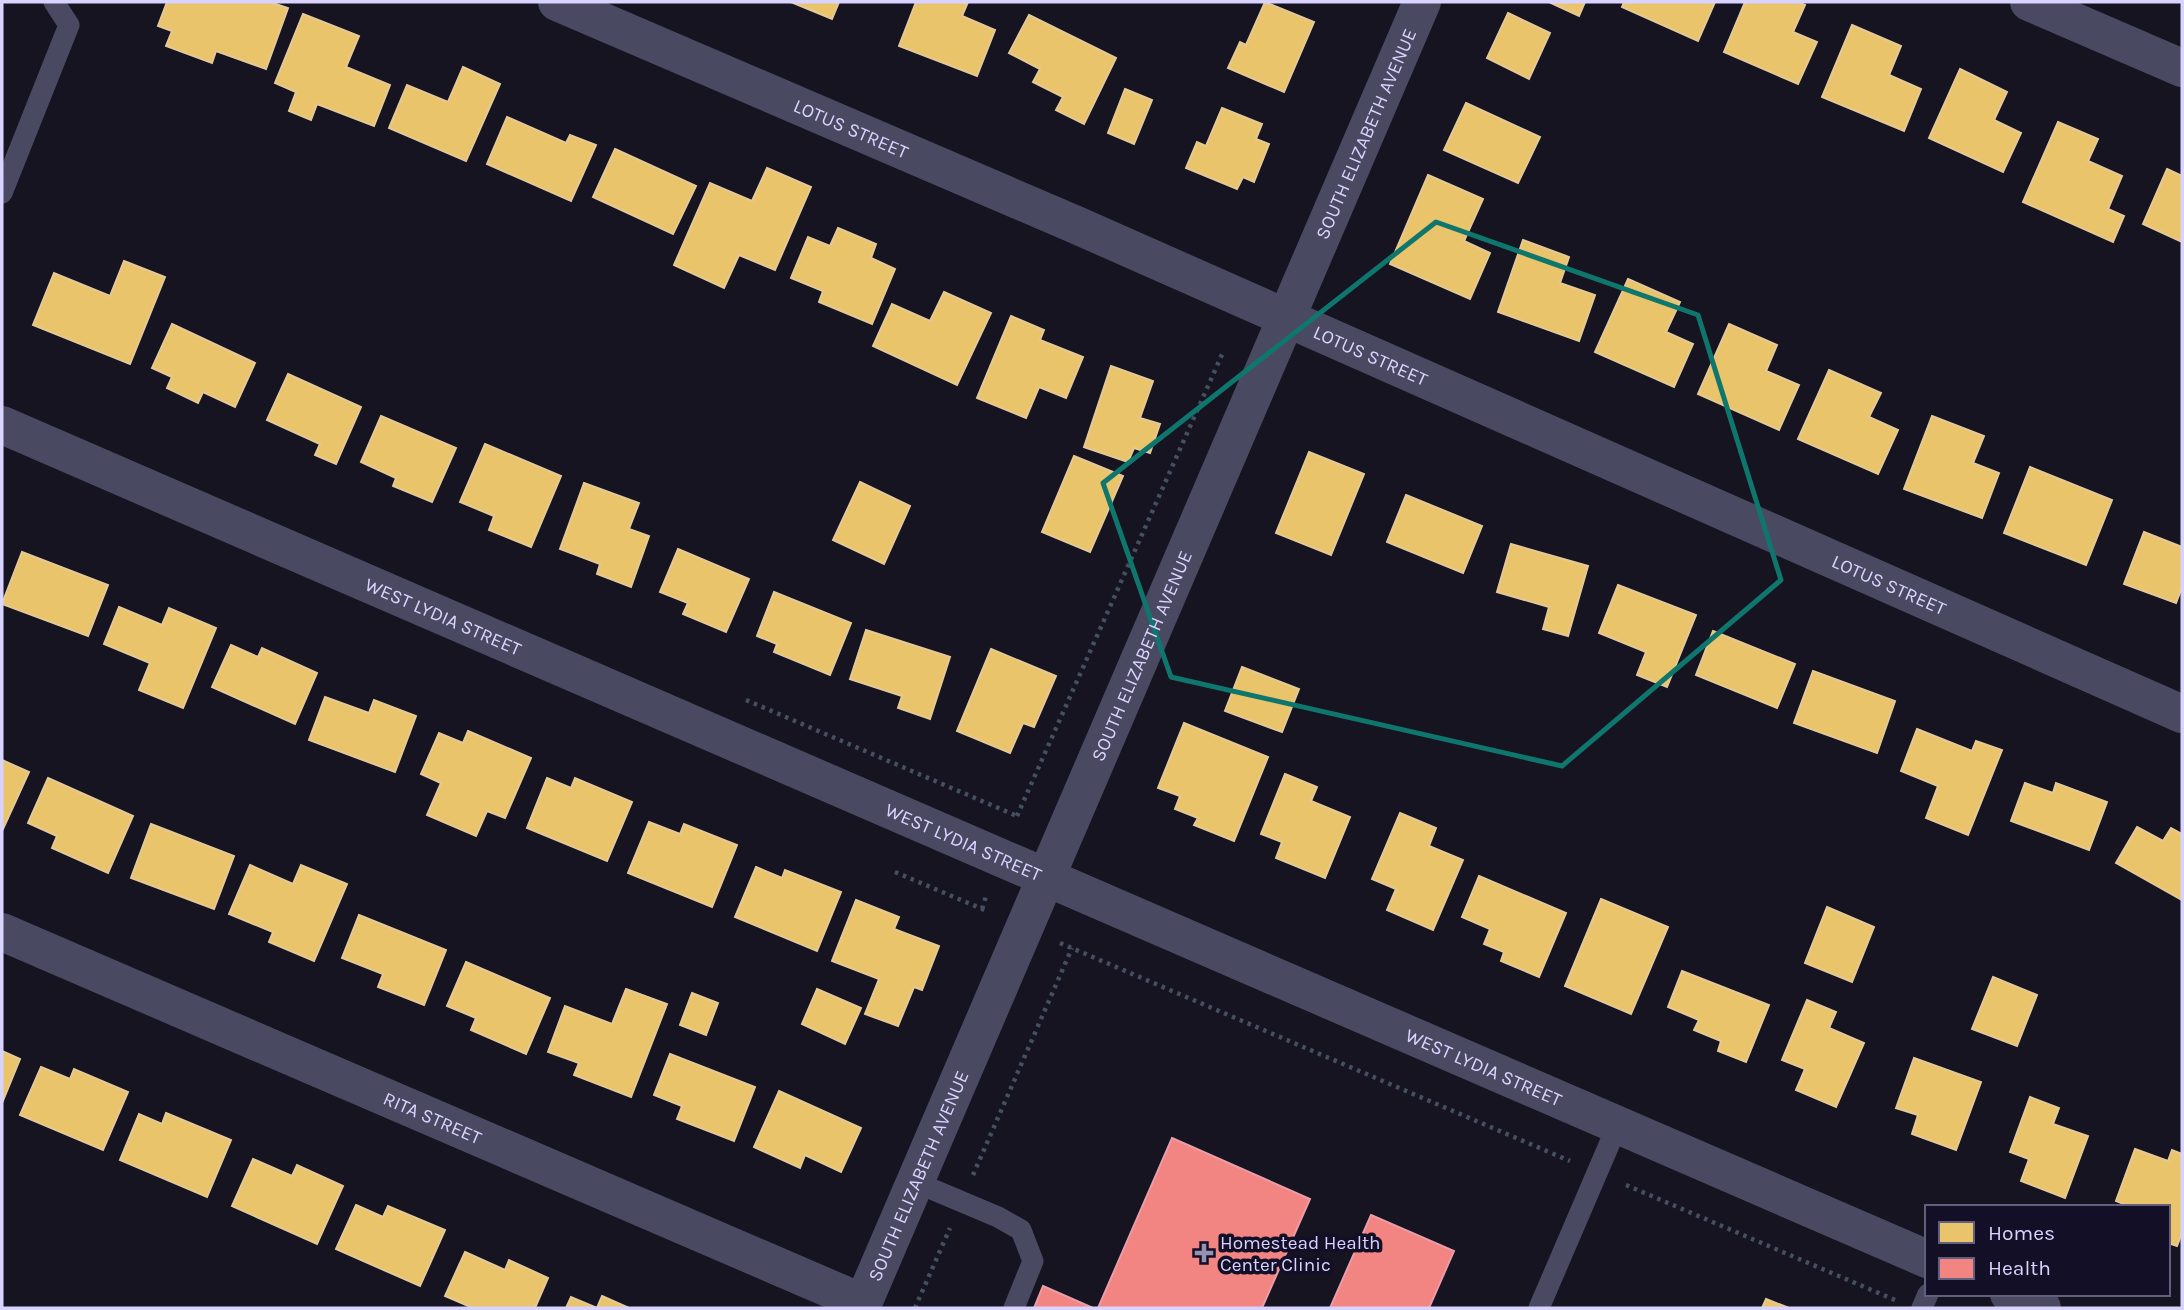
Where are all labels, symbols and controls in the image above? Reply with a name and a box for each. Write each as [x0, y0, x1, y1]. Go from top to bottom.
street label: SOUTH ELIZABETH AVENUE [1311, 25, 1421, 243]
street label: LOTUS STREET [790, 95, 912, 164]
street label: LOTUS STREET [1310, 321, 1431, 391]
street label: SOUTH ELIZABETH AVENUE [1087, 547, 1197, 765]
street label: LOTUS STREET [1828, 551, 1950, 620]
street label: WEST LYDIA STREET [361, 574, 525, 661]
street label: WEST LYDIA STREET [882, 799, 1045, 886]
street label: WEST LYDIA STREET [1402, 1024, 1565, 1112]
street label: SOUTH ELIZABETH AVENUE [864, 1067, 974, 1285]
street label: RITA STREET [380, 1088, 485, 1150]
legend [1925, 1205, 2170, 1296]
text: Homes [1988, 1221, 2055, 1245]
place label: Homestead Health Center Clinic [1220, 1232, 1381, 1276]
marker: Homestead Health Center Clinic [1194, 1243, 1214, 1263]
text: Health [1988, 1256, 2051, 1280]

